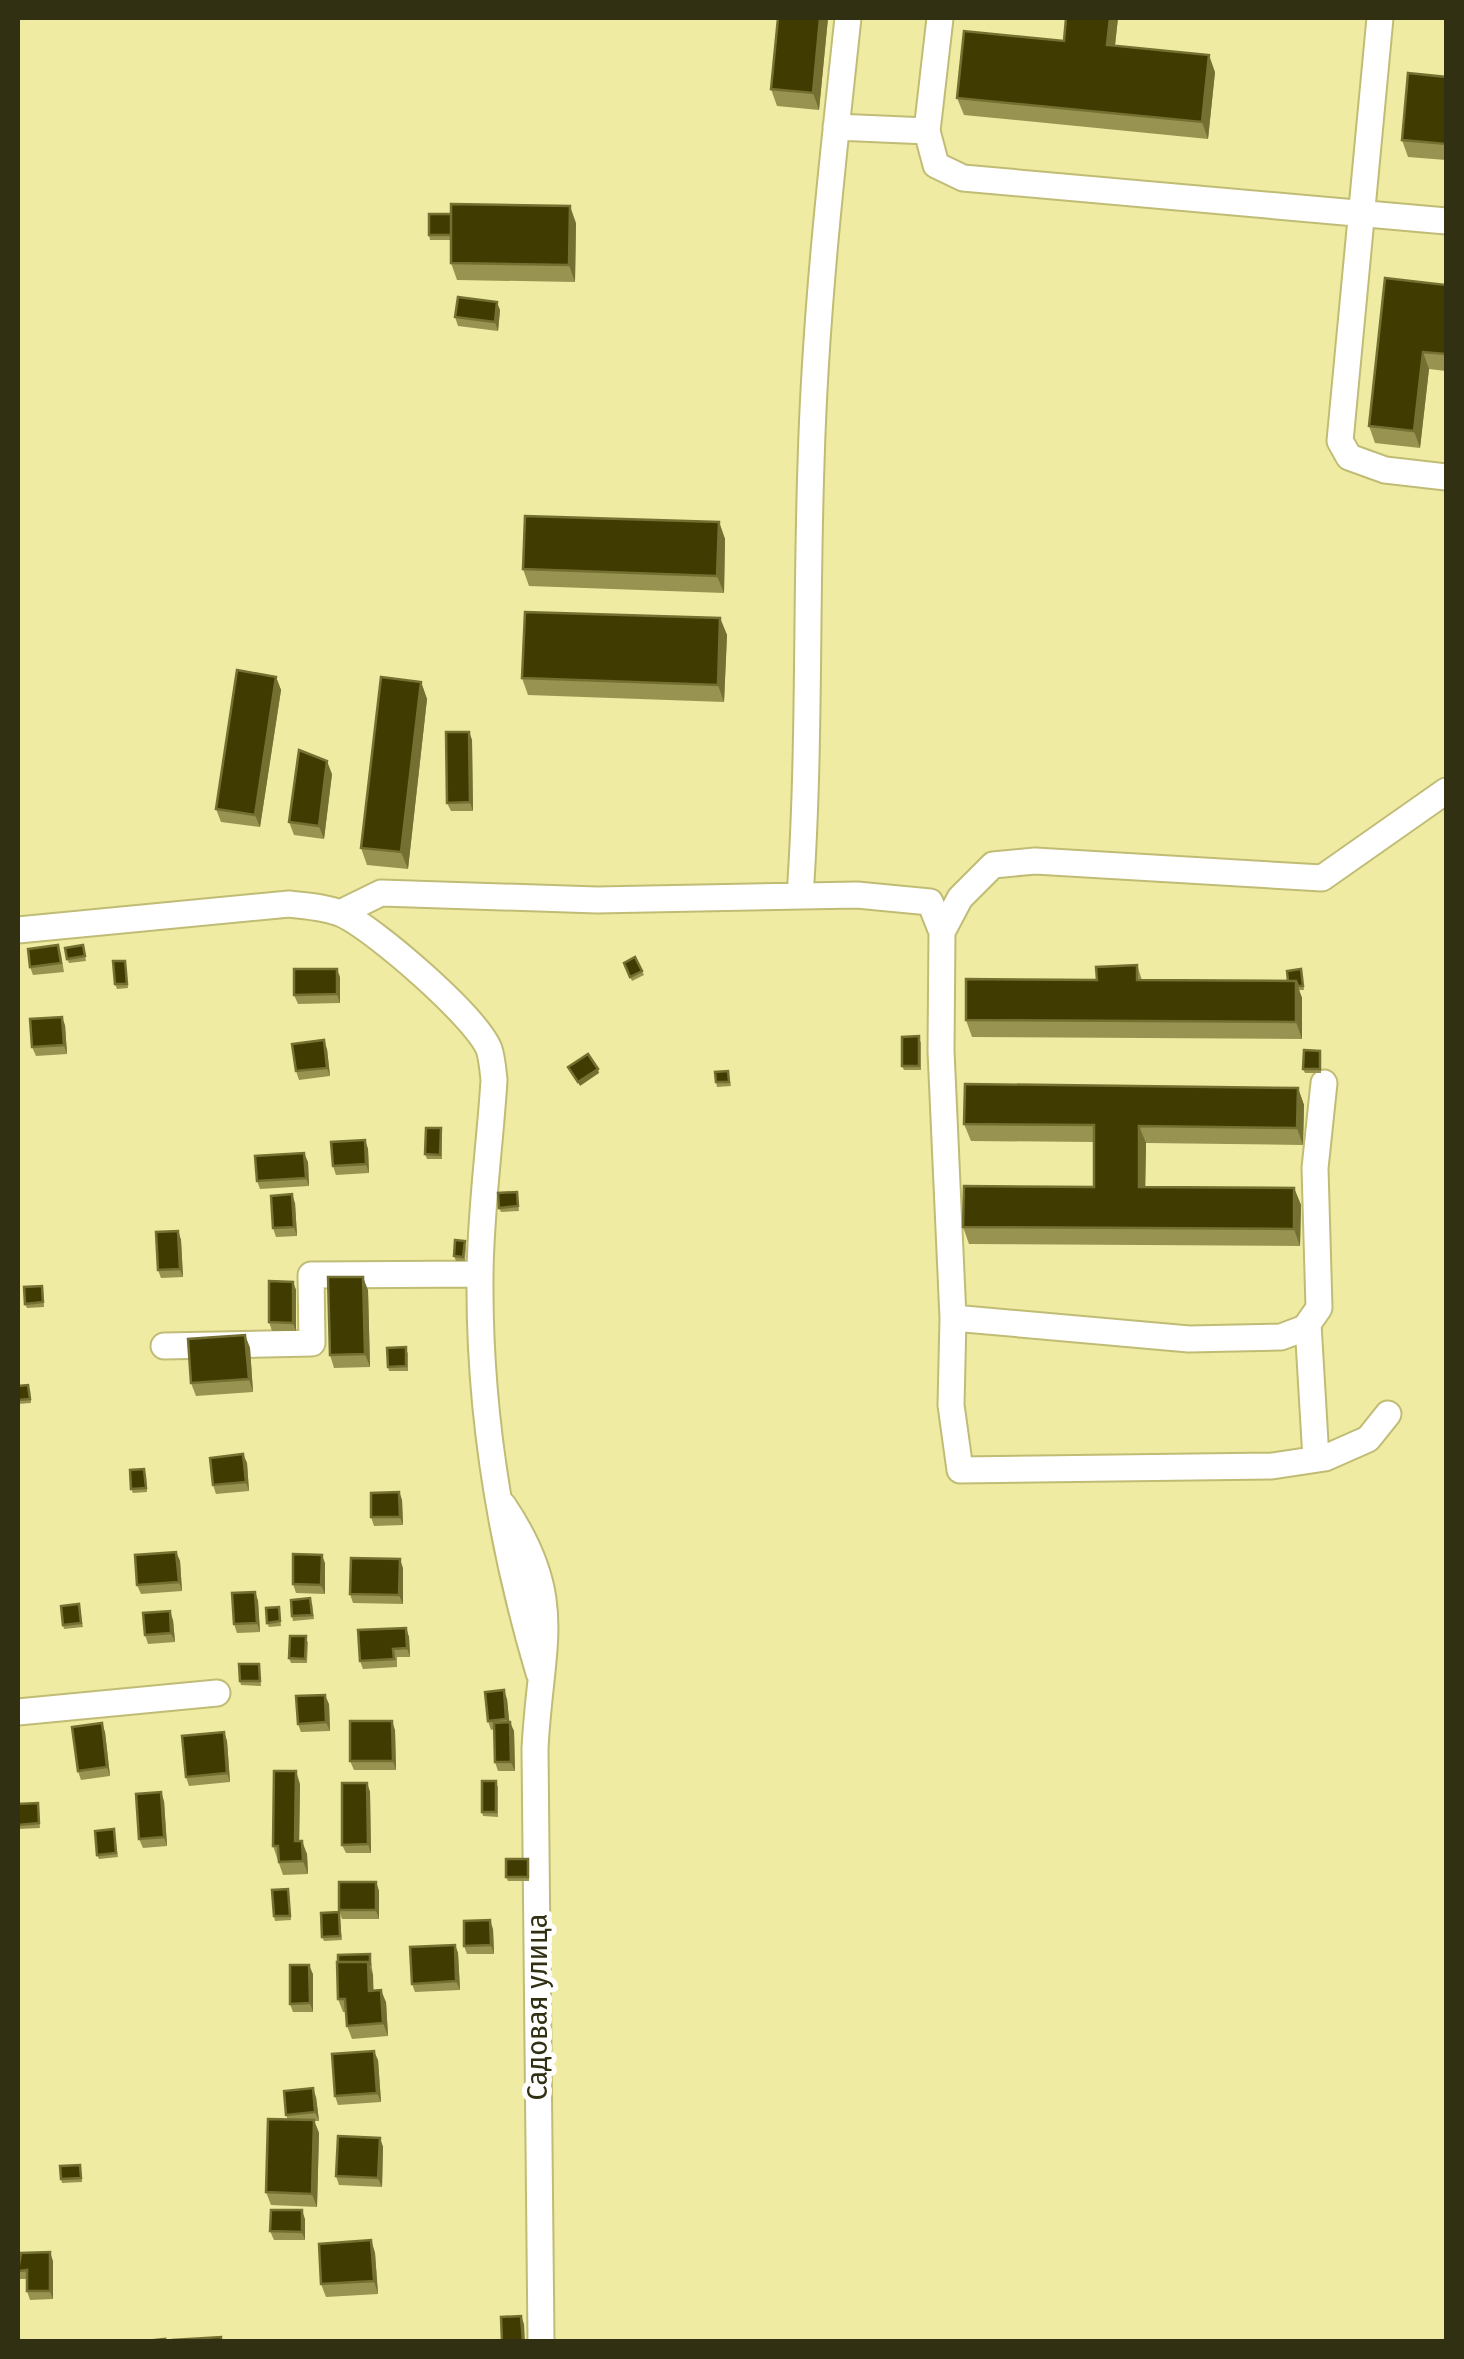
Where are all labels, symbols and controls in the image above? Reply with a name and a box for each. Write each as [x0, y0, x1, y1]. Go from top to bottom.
street label: Садовая улица [519, 1913, 555, 2101]

